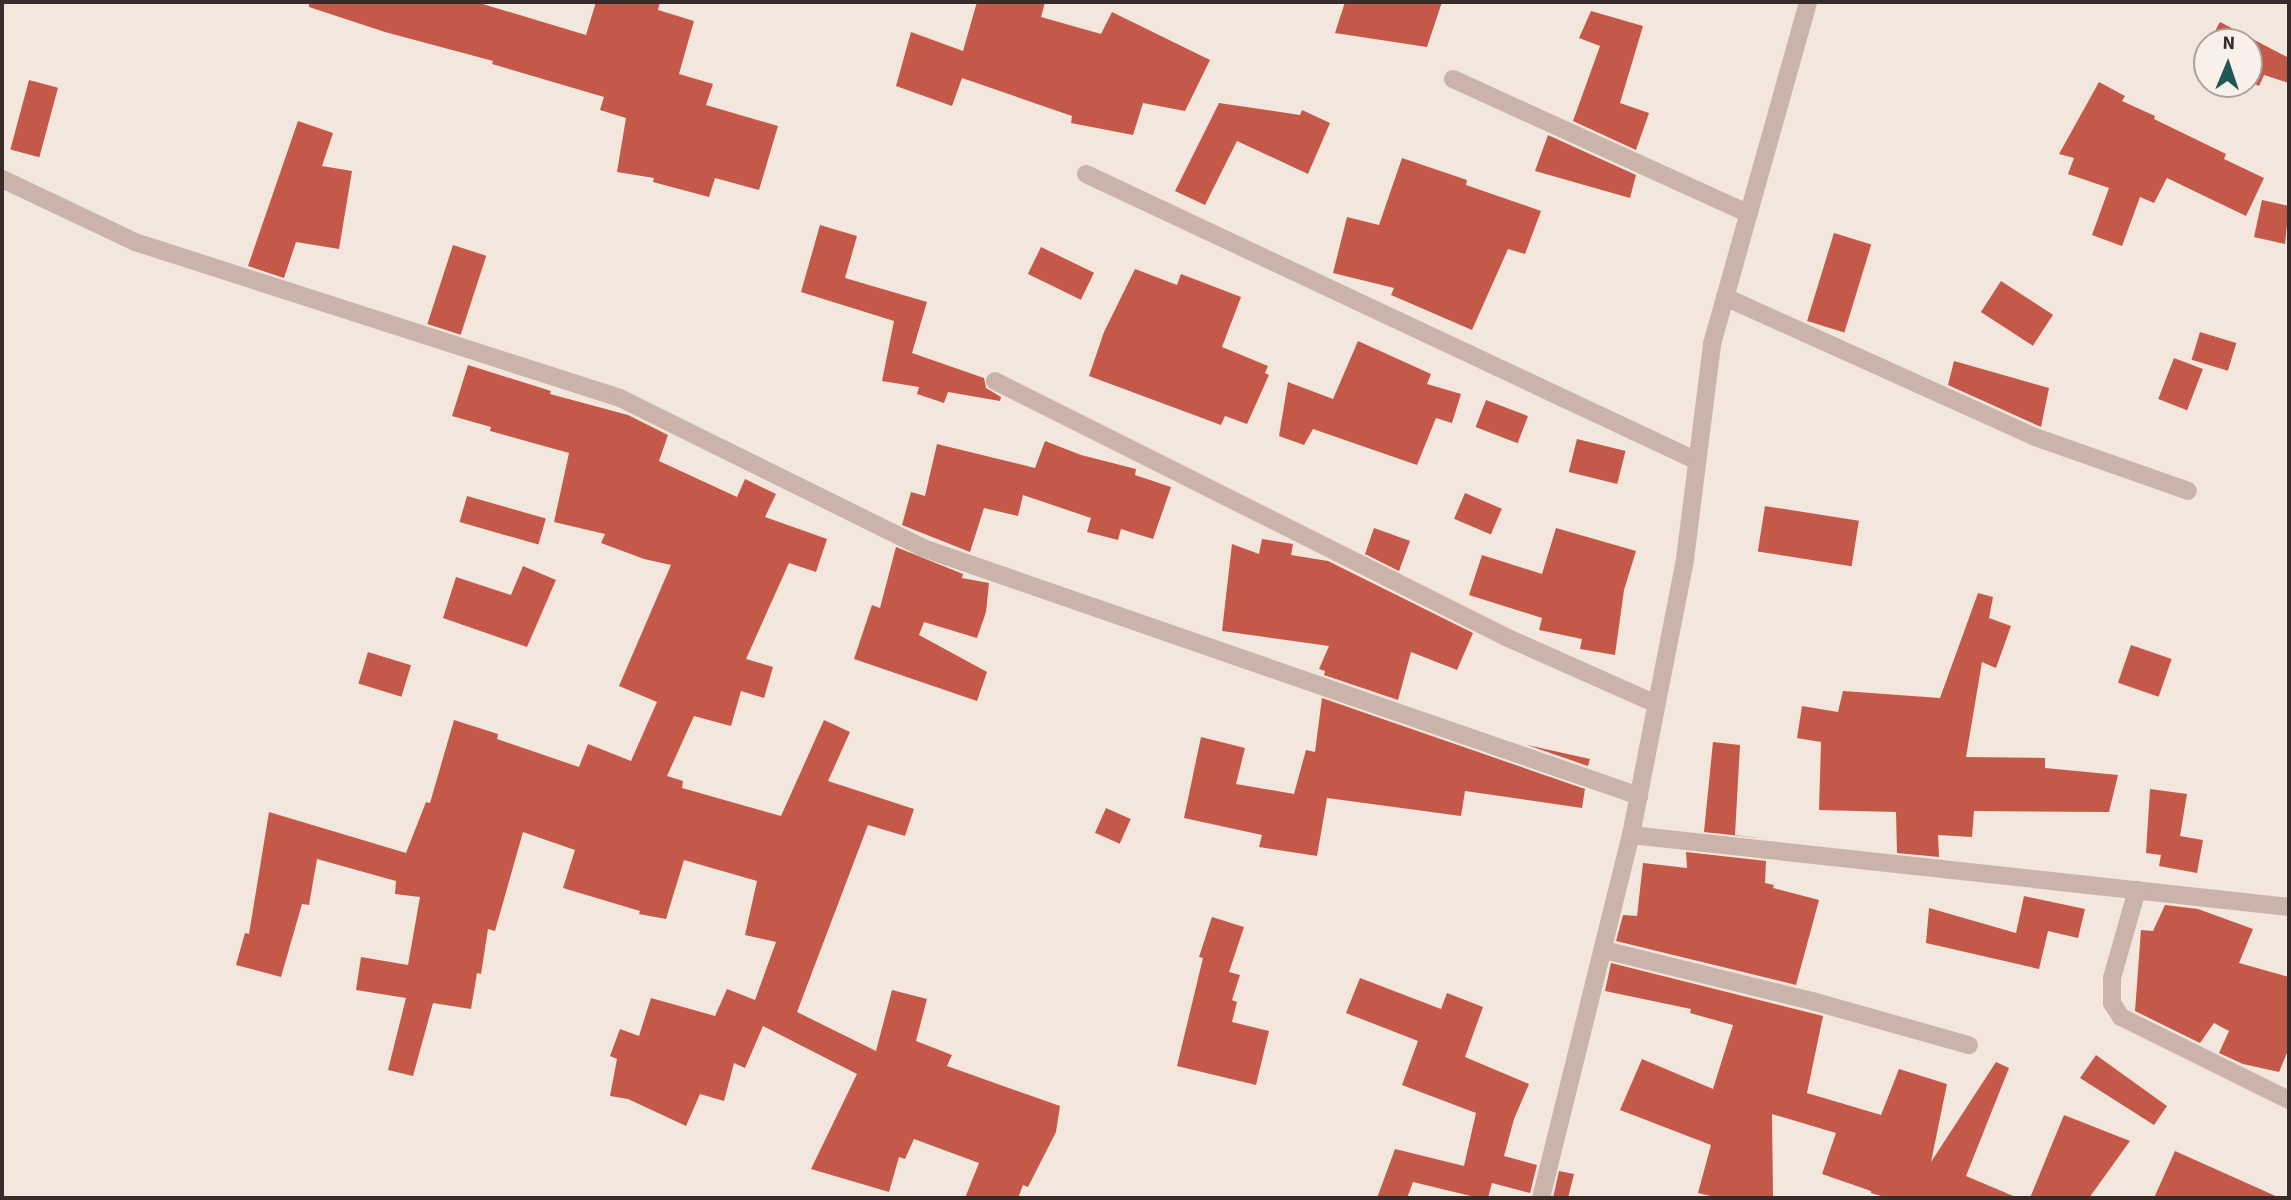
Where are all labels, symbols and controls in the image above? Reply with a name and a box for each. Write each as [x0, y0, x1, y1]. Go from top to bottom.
north arrow [2193, 28, 2263, 98]
text: N [2222, 30, 2235, 57]

